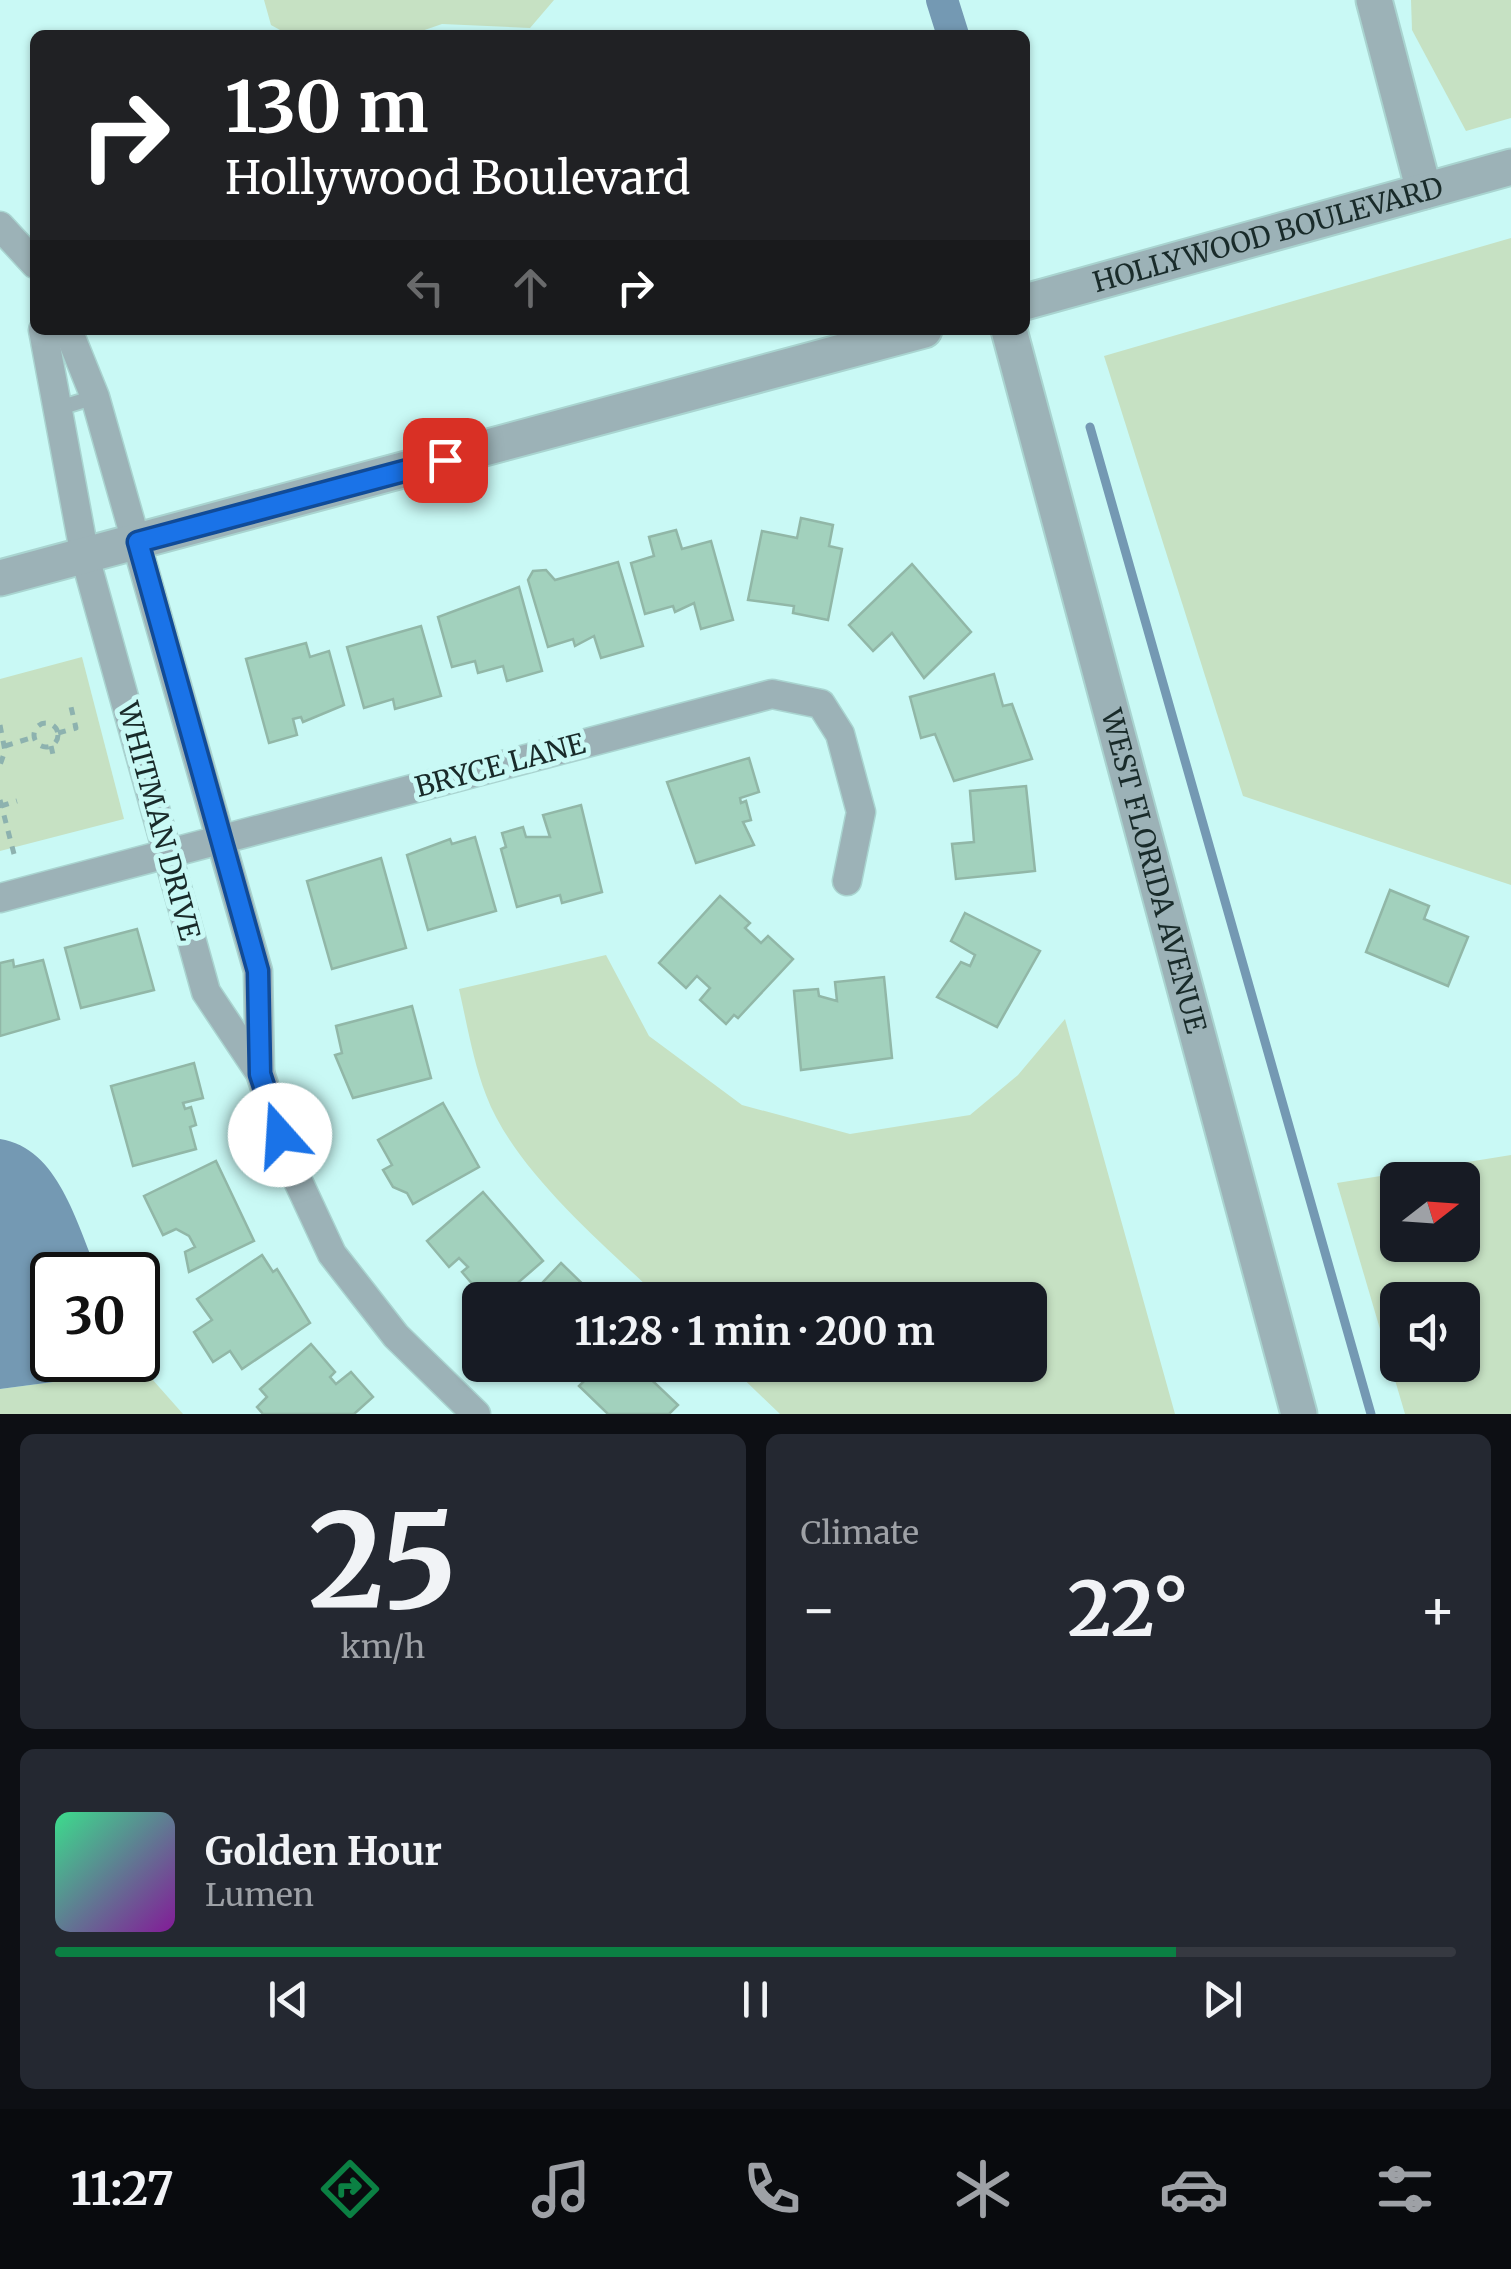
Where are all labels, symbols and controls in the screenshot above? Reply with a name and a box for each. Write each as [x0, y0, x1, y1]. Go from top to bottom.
text: 130 m [225, 63, 429, 151]
icon: right [60, 70, 190, 200]
text: Hollywood Boulevard [225, 150, 690, 206]
street label: HOLLYWOOD BOULEVARD [1089, 169, 1447, 300]
icon: left [398, 260, 453, 315]
icon: ahead [503, 260, 558, 315]
icon: right [608, 260, 663, 315]
pin [403, 418, 488, 503]
icon: arrive [418, 433, 473, 488]
street label: WHITMAN DRIVE [110, 697, 208, 944]
street label: WEST FLORIDA AVENUE [1093, 704, 1214, 1037]
street label: BRYCE LANE [411, 725, 589, 805]
position arrow [228, 1083, 332, 1187]
north arrow [1380, 1162, 1480, 1262]
map controls [1380, 1162, 1480, 1382]
speed limit sign: 30 [30, 1252, 160, 1382]
button: sound [1380, 1282, 1480, 1382]
text: 11:28 · 1 min · 200 m [574, 1308, 935, 1355]
text: 25 [308, 1480, 457, 1643]
text: Climate [801, 1513, 919, 1553]
text: 22° [1067, 1562, 1189, 1656]
text: − [801, 1575, 837, 1644]
text: + [1419, 1575, 1456, 1644]
text: km/h [340, 1627, 425, 1667]
text: Golden Hour [205, 1828, 442, 1875]
text: Lumen [205, 1875, 314, 1915]
icon: previous [261, 1972, 316, 2027]
icon: pause [728, 1972, 783, 2027]
icon: next [1195, 1972, 1250, 2027]
icon: directions [315, 2154, 385, 2224]
icon: music [526, 2154, 596, 2224]
icon: phone [737, 2154, 807, 2224]
icon: climate [948, 2154, 1018, 2224]
icon: car [1159, 2154, 1229, 2224]
icon: filters [1370, 2154, 1440, 2224]
text: 11:27 [71, 2161, 174, 2217]

